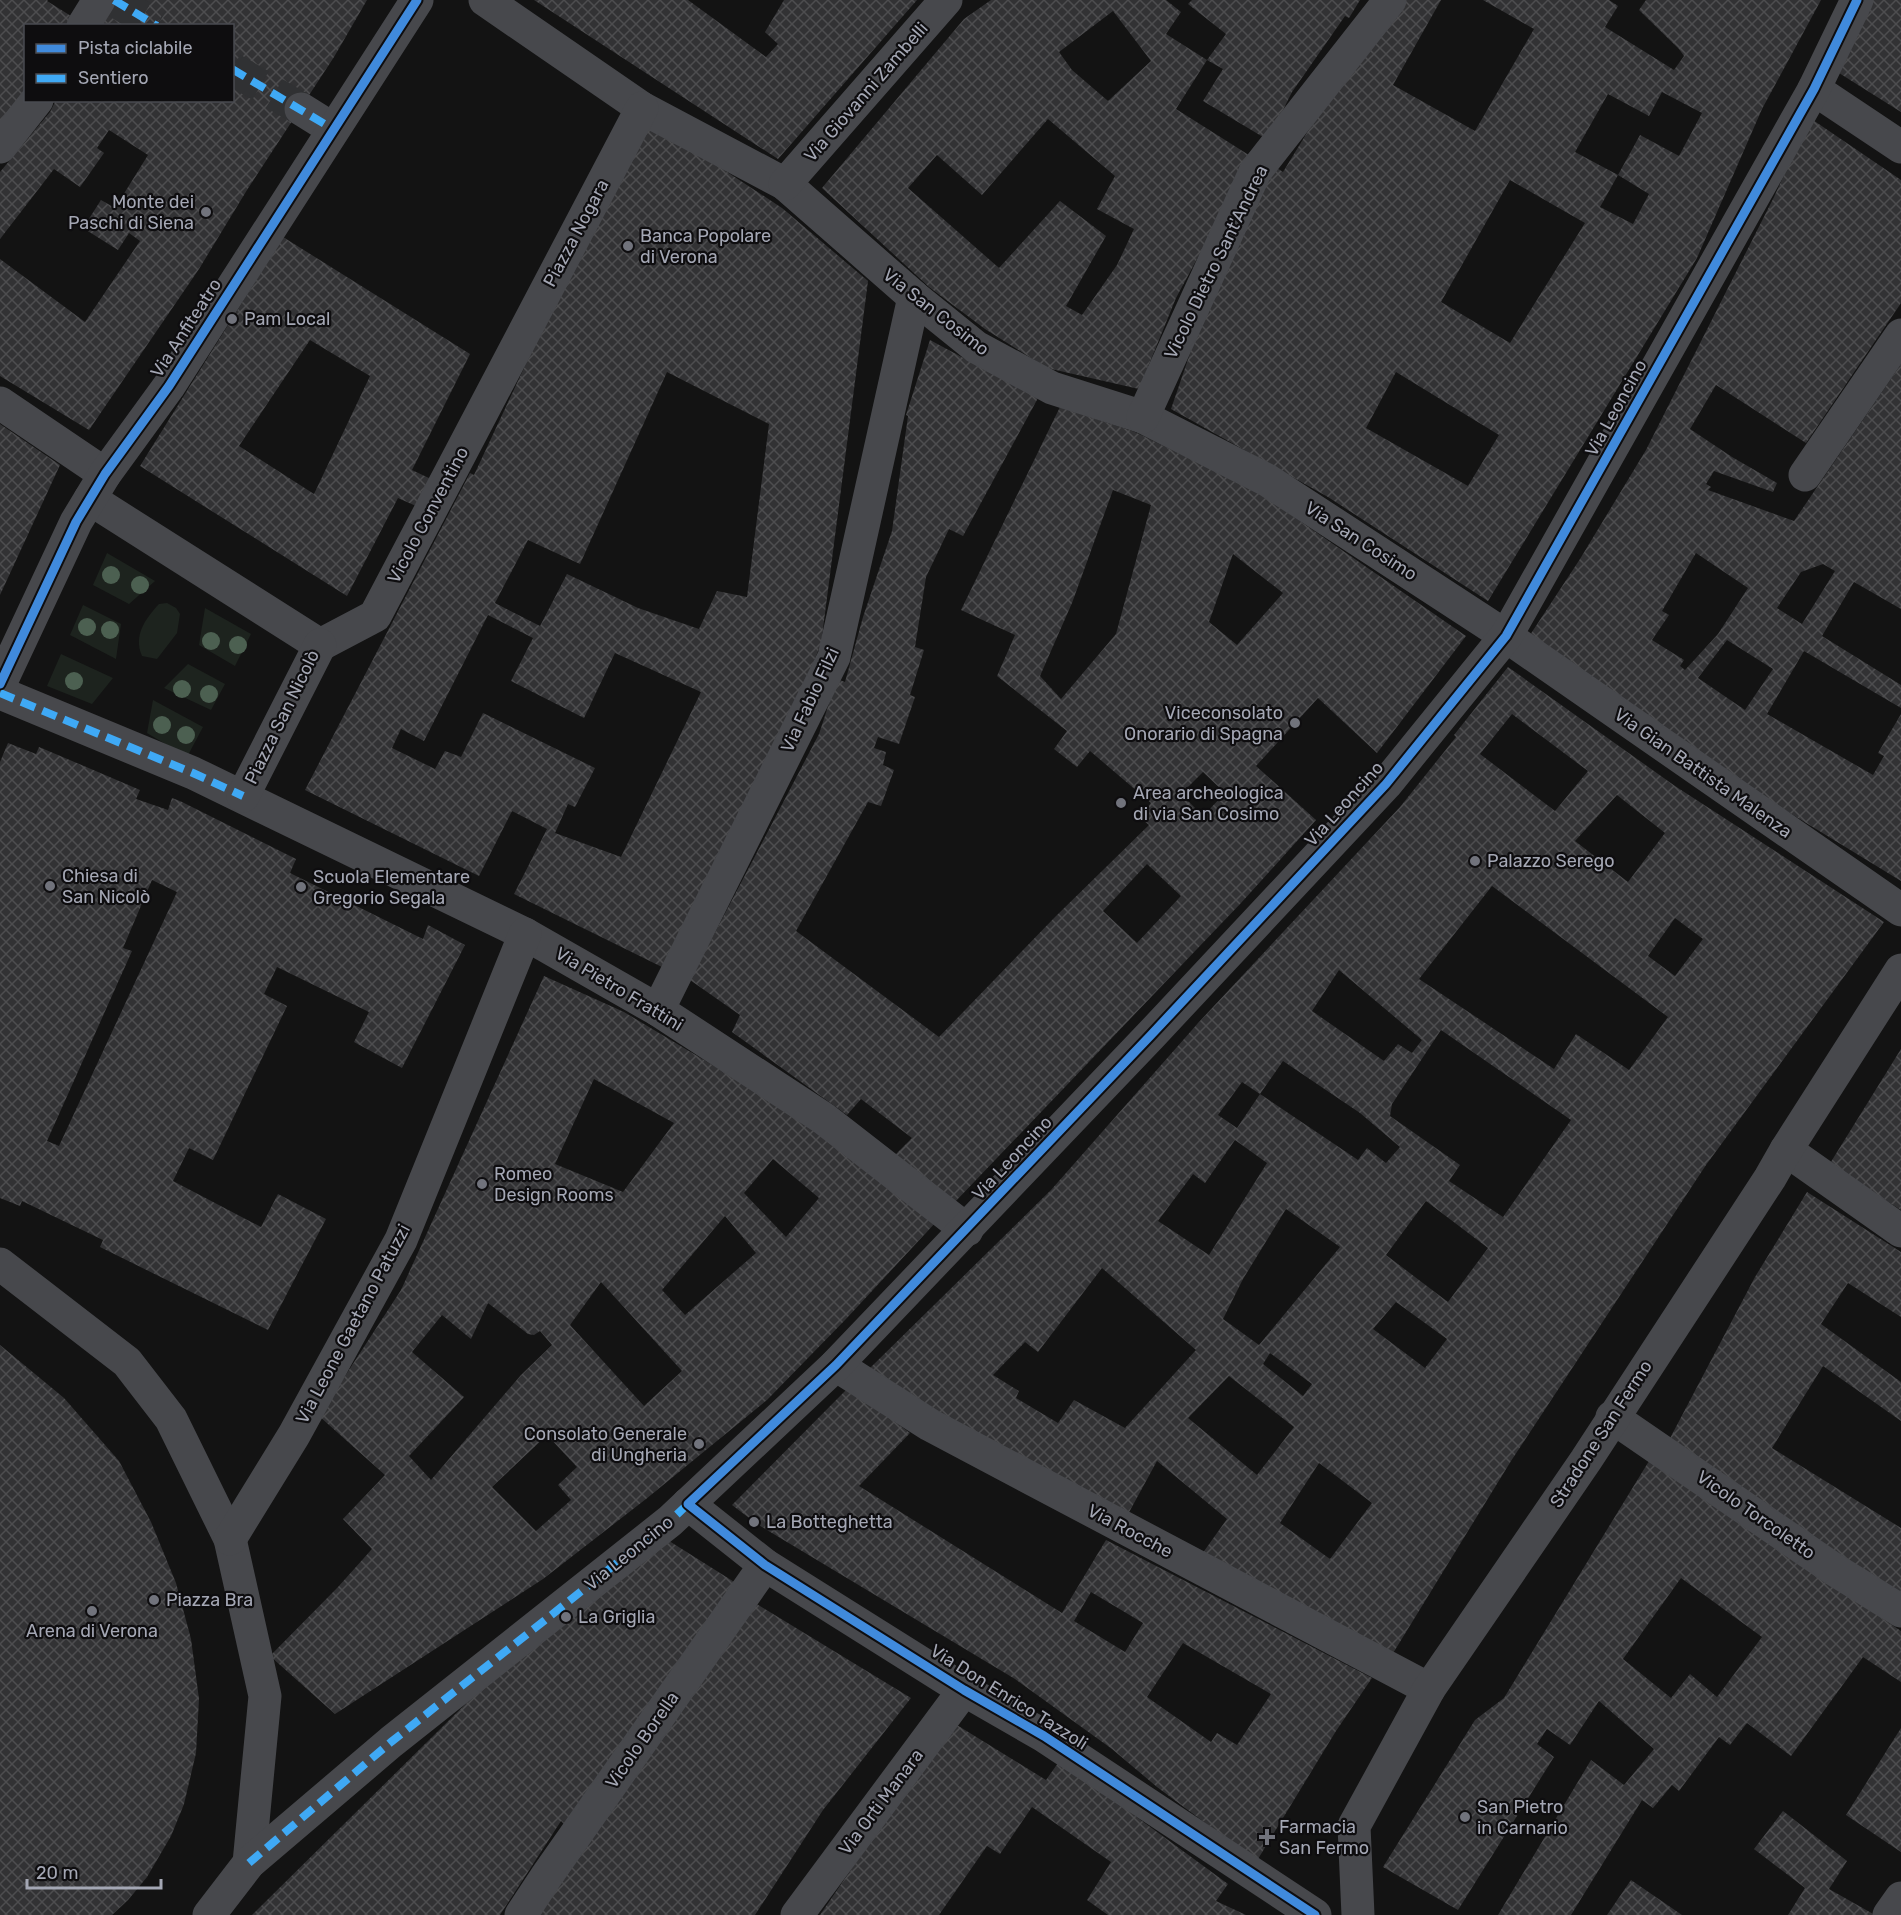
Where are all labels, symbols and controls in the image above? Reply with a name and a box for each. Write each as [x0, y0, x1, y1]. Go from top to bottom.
street label: Via Giovanni Zambelli [799, 18, 933, 166]
legend [24, 24, 234, 102]
text: Pista ciclabile [78, 37, 193, 59]
text: Sentiero [78, 67, 149, 89]
street label: Vicolo Dietro Sant'Andrea [1159, 162, 1273, 362]
street label: Piazza Nogara [538, 175, 614, 291]
place label: Monte dei Paschi di Siena [68, 191, 194, 234]
marker: Monte dei Paschi di Siena [199, 205, 213, 219]
place label: Banca Popolare di Verona [640, 225, 771, 268]
marker: Banca Popolare di Verona [621, 239, 635, 253]
street label: Via San Cosimo [878, 264, 994, 360]
street label: Via Anfiteatro [146, 274, 226, 382]
place label: Pam Local [244, 308, 330, 330]
marker: Pam Local [225, 312, 239, 326]
street label: Via Leoncino [1580, 356, 1652, 460]
street label: Vicolo Conventino [383, 443, 473, 587]
street label: Via San Cosimo [1301, 497, 1421, 585]
street label: Via Fabio Filzi [776, 644, 844, 756]
street label: Piazza San Nicolò [240, 646, 324, 788]
place label: Viceconsolato Onorario di Spagna [1124, 702, 1283, 745]
street label: Via Gian Battista Malenza [1610, 703, 1796, 843]
marker: Viceconsolato Onorario di Spagna [1288, 716, 1302, 730]
street label: Via Leoncino [1300, 757, 1388, 851]
place label: Area archeologica di via San Cosimo [1133, 782, 1284, 825]
marker: Area archeologica di via San Cosimo [1114, 796, 1128, 810]
place label: Palazzo Serego [1487, 850, 1615, 872]
marker: Palazzo Serego [1468, 854, 1482, 868]
place label: Chiesa di San Nicolò [62, 865, 150, 908]
place label: Scuola Elementare Gregorio Segala [313, 866, 470, 909]
marker: Chiesa di San Nicolò [43, 879, 57, 893]
marker: Scuola Elementare Gregorio Segala [294, 880, 308, 894]
street label: Via Pietro Frattini [551, 942, 687, 1036]
street label: Via Leoncino [967, 1111, 1057, 1205]
place label: Romeo Design Rooms [494, 1163, 614, 1206]
marker: Romeo Design Rooms [475, 1177, 489, 1191]
street label: Via Leone Gaetano Patuzzi [291, 1220, 415, 1428]
street label: Stradone San Fermo [1545, 1356, 1657, 1512]
place label: Consolato Generale di Ungheria [524, 1423, 687, 1466]
marker: Consolato Generale di Ungheria [692, 1437, 706, 1451]
street label: Vicolo Torcoletto [1692, 1466, 1820, 1564]
street label: Via Rocche [1084, 1499, 1176, 1563]
street label: Via Leoncino [580, 1511, 678, 1595]
place label: La Botteghetta [766, 1511, 893, 1533]
marker: La Botteghetta [747, 1515, 761, 1529]
place label: Piazza Bra [166, 1589, 253, 1611]
marker: Piazza Bra [147, 1593, 161, 1607]
marker: Arena di Verona [85, 1604, 99, 1618]
place label: La Griglia [578, 1606, 655, 1628]
marker: La Griglia [559, 1610, 573, 1624]
place label: Arena di Verona [26, 1620, 158, 1642]
street label: Via Don Enrico Tazzoli [926, 1640, 1092, 1754]
street label: Vicolo Borella [601, 1687, 683, 1793]
street label: Via Orti Manara [834, 1745, 928, 1859]
place label: San Pietro in Carnario [1477, 1796, 1568, 1839]
marker: San Pietro in Carnario [1458, 1810, 1472, 1824]
place label: Farmacia San Fermo [1279, 1816, 1369, 1859]
marker: Farmacia San Fermo [1260, 1830, 1274, 1844]
scale bar [27, 1852, 160, 1890]
text: 20 m [36, 1862, 78, 1884]

